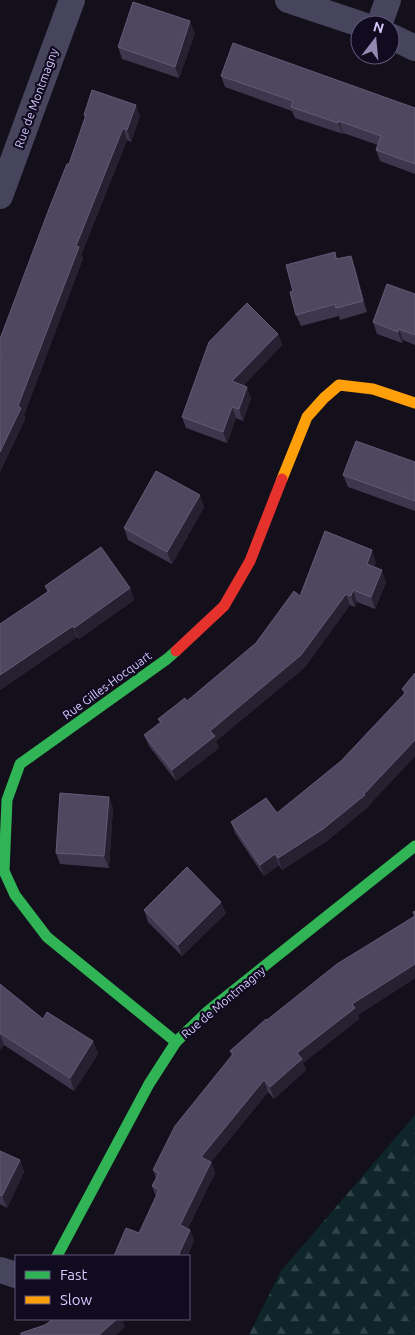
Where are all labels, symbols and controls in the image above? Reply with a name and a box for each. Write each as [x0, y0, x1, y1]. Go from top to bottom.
north arrow [350, 15, 400, 65]
text: N [371, 18, 386, 37]
street label: Rue de Montmagny [12, 46, 60, 150]
street label: Rue Gilles-Hocquart [60, 648, 154, 722]
street label: Rue de Montmagny [179, 963, 268, 1041]
legend [15, 1255, 190, 1320]
text: Fast [60, 1266, 88, 1283]
text: Slow [60, 1291, 93, 1308]

